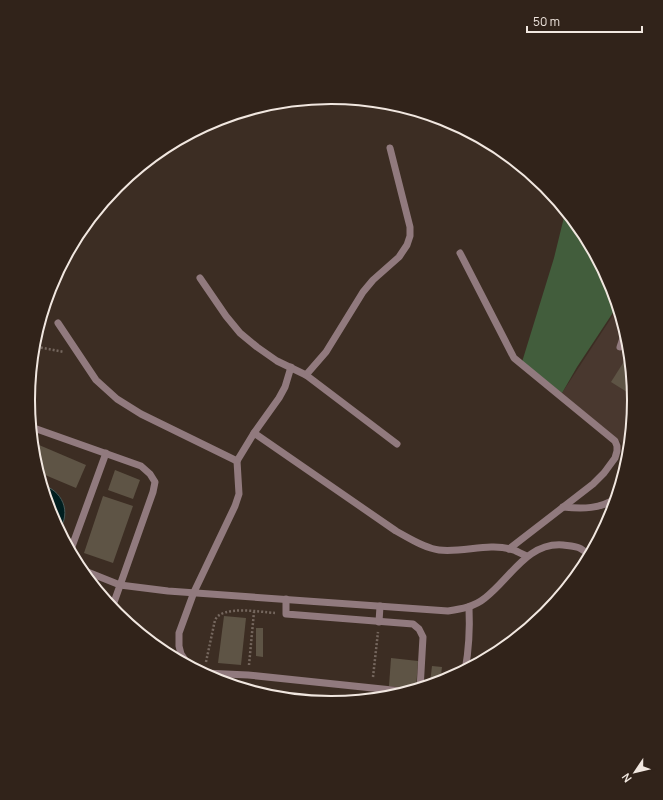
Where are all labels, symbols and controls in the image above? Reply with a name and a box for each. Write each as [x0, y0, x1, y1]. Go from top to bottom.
scale bar [527, 8, 642, 34]
text: 50 m [533, 13, 560, 30]
north arrow [615, 752, 655, 792]
text: N [618, 770, 635, 786]

